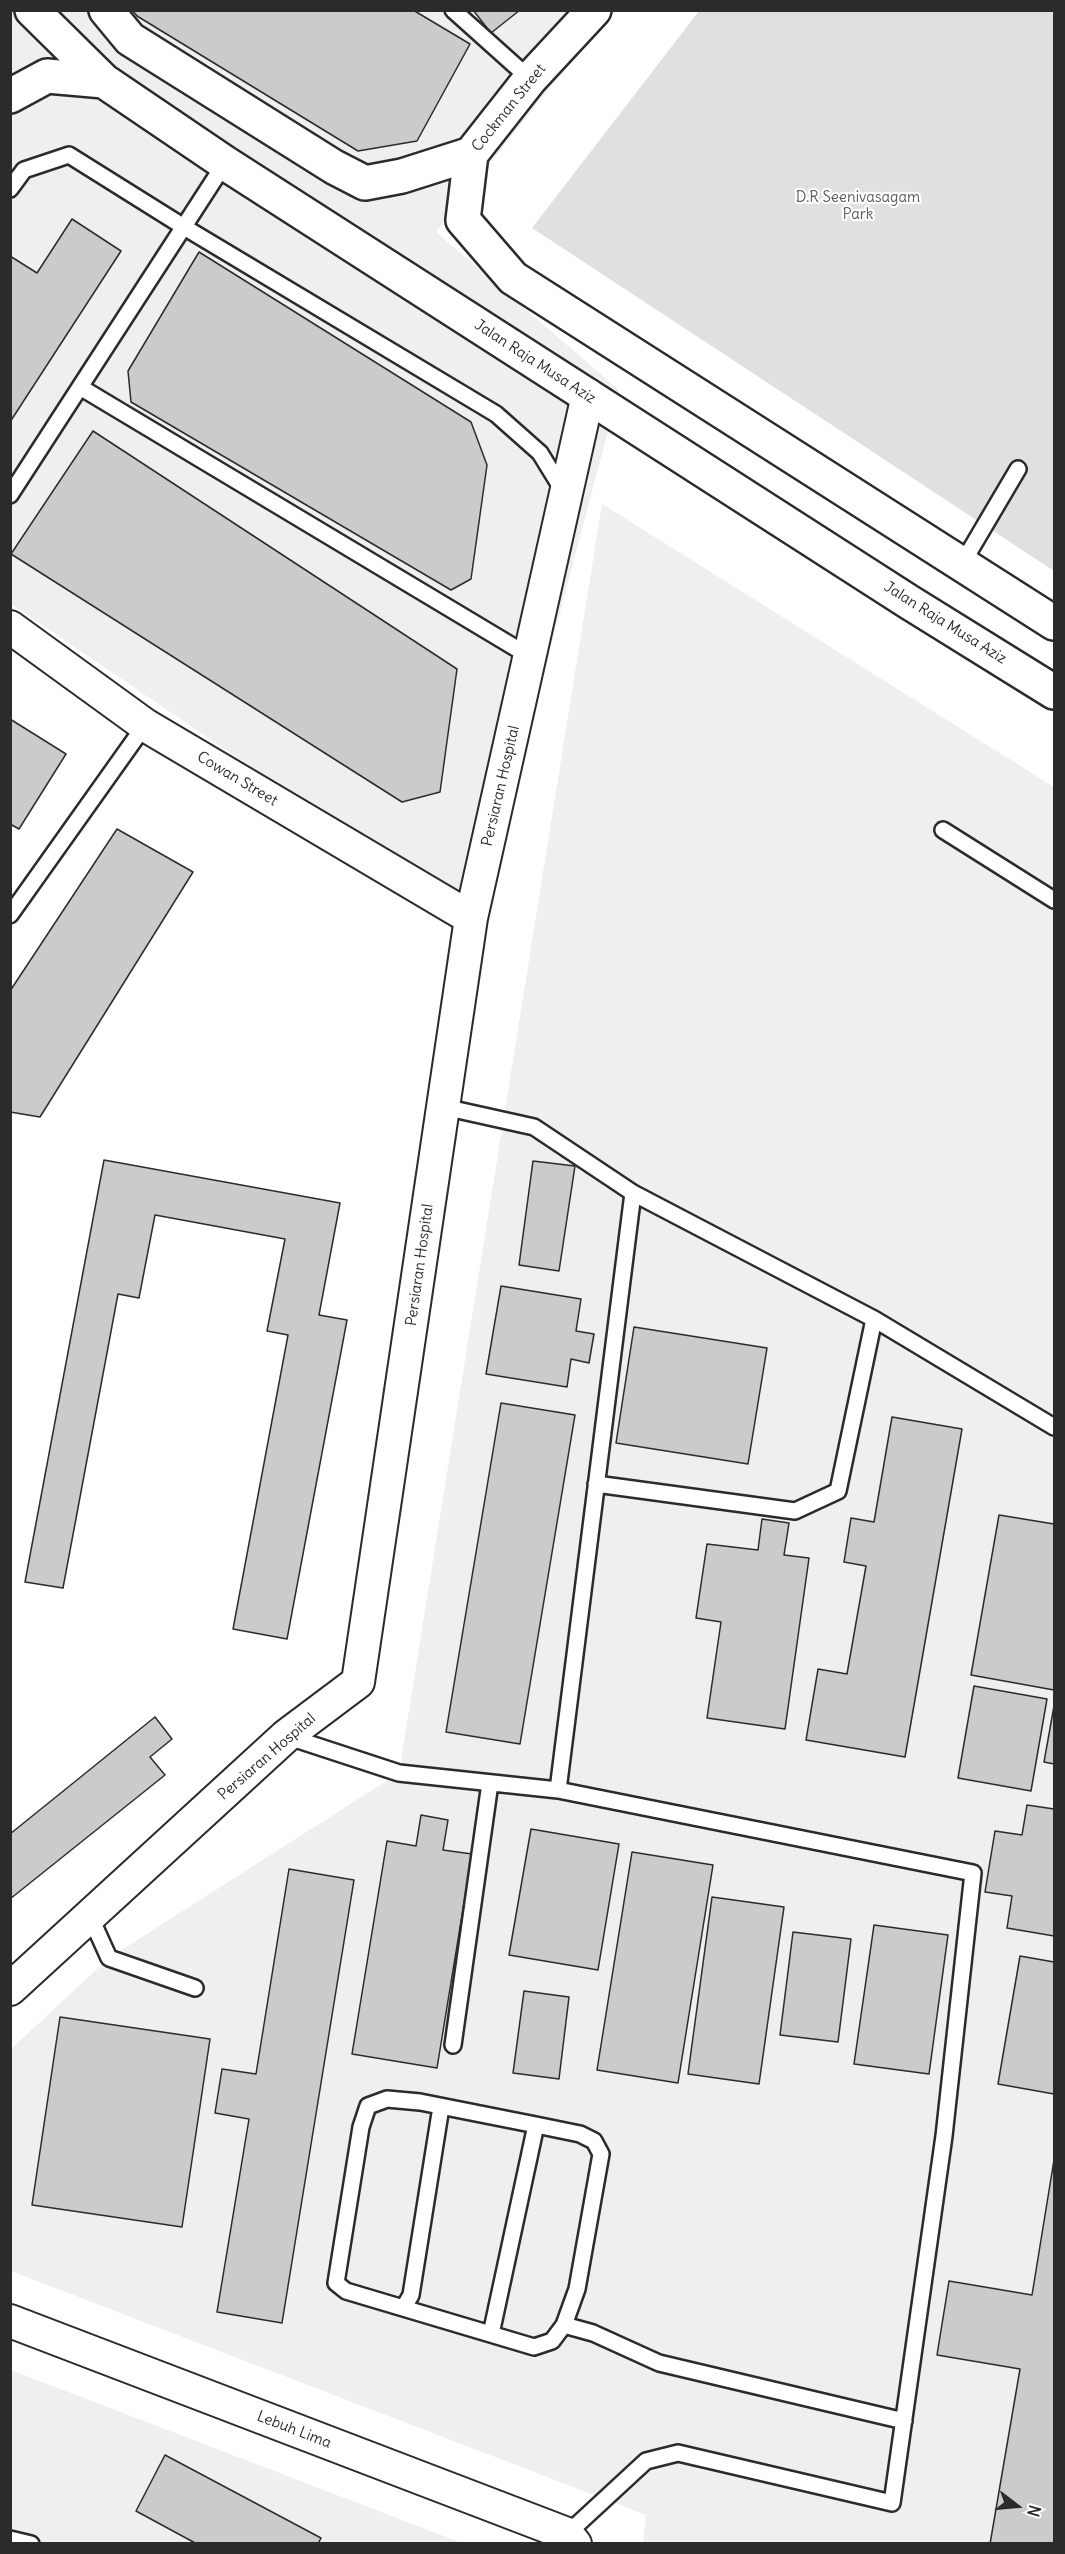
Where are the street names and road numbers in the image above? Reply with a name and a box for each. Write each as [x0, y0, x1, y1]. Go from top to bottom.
street label: Cockman Street [468, 61, 550, 155]
street label: Jalan Raja Musa Aziz [471, 316, 599, 408]
street label: Jalan Raja Musa Aziz [880, 578, 1010, 668]
street label: Persiaran Hospital [478, 724, 524, 848]
street label: Cowan Street [193, 748, 281, 810]
street label: Persiaran Hospital [403, 1203, 437, 1327]
street label: Persiaran Hospital [215, 1710, 319, 1804]
street label: Lebuh Lima [254, 2408, 334, 2452]

